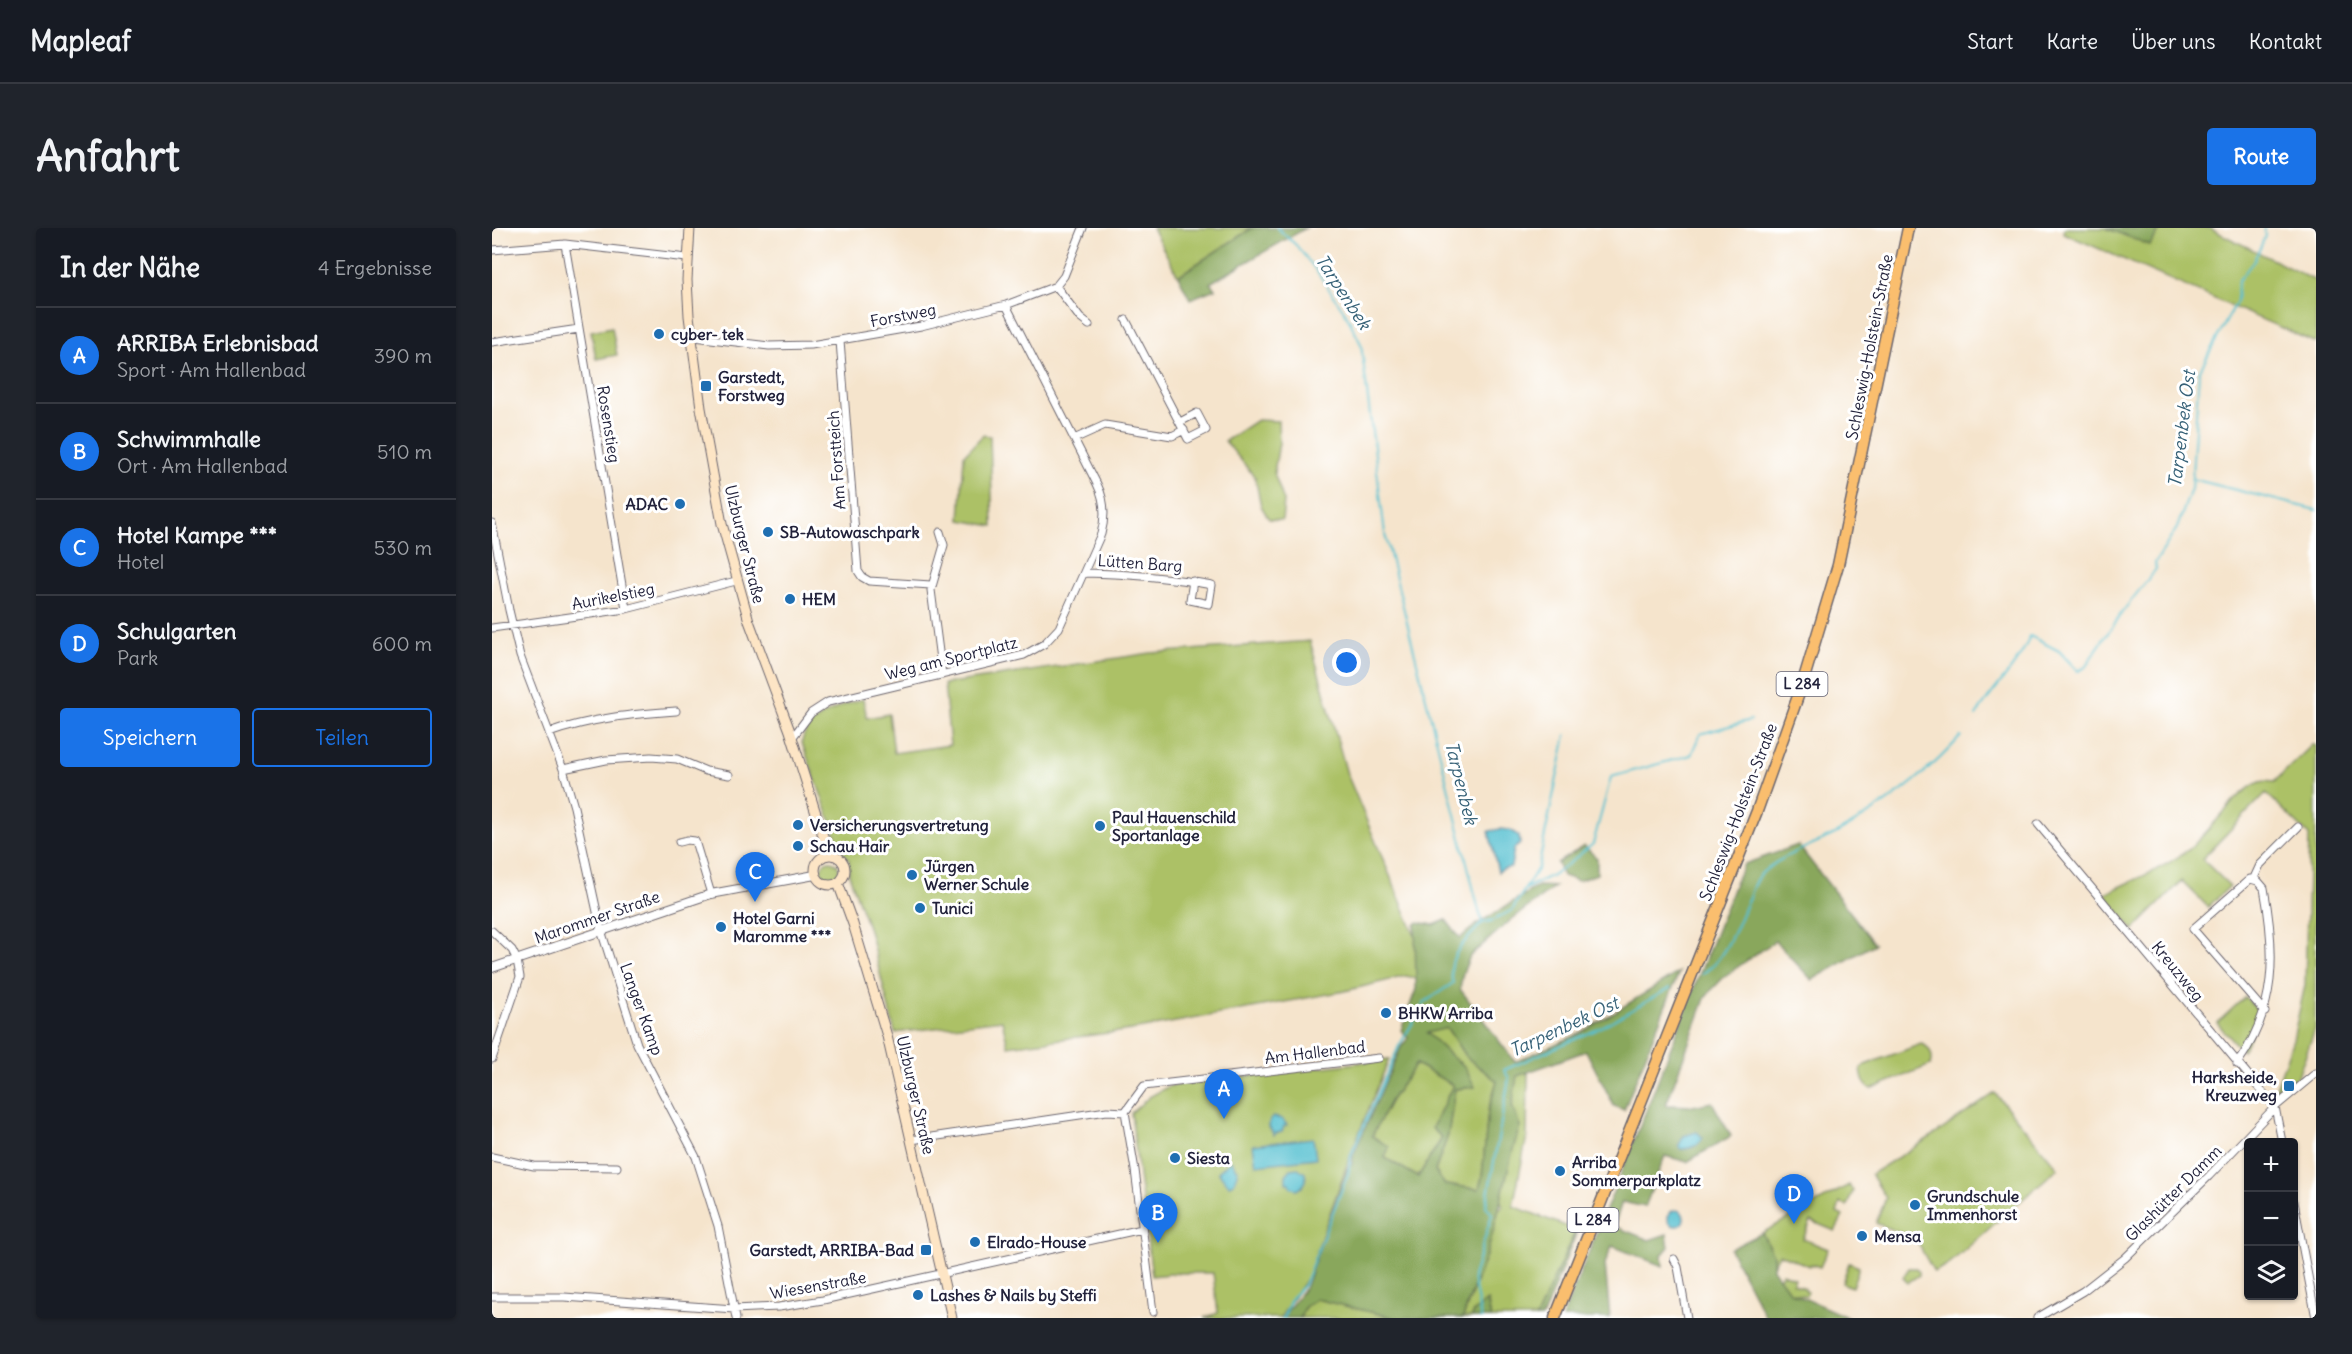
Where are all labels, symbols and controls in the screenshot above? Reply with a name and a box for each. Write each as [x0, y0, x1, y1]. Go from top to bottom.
text: Mapleaf [30, 23, 131, 59]
text: Start [1967, 28, 2013, 55]
text: Karte [2046, 28, 2098, 55]
text: Über uns [2131, 28, 2216, 55]
text: Kontakt [2249, 28, 2322, 55]
button: Route [2207, 128, 2316, 185]
text: Anfahrt [36, 130, 180, 182]
water label: Tarpenbek [1311, 250, 1377, 335]
text: In der Nähe [60, 251, 200, 284]
street label: Schleswig-Holstein-Straße [1841, 252, 1897, 442]
text: 4 Ergebnisse [318, 255, 432, 280]
street label: Forstweg [868, 299, 938, 331]
place label: cyber- tek [671, 324, 744, 345]
marker: cyber- tek [652, 327, 666, 341]
text: ARRIBA Erlebnisbad [117, 329, 318, 357]
text: A [73, 343, 86, 368]
text: 390 m [374, 343, 432, 368]
text: Sport · Am Hallenbad [117, 357, 306, 382]
place label: Garstedt, Forstweg [718, 367, 785, 406]
water label: Tarpenbek Ost [2163, 367, 2200, 489]
marker: Garstedt, Forstweg [699, 379, 713, 393]
street label: Rosenstieg [593, 384, 625, 464]
street label: Am Forstteich [823, 410, 849, 510]
text: Schwimmhalle [117, 425, 261, 453]
text: B [73, 439, 86, 464]
text: 510 m [377, 439, 432, 464]
text: Ort · Am Hallenbad [117, 453, 288, 478]
street label: Ulzburger Straße [721, 483, 769, 605]
place label: ADAC [626, 494, 668, 514]
marker: ADAC [673, 497, 687, 511]
text: Hotel Kampe *** [117, 521, 277, 549]
place label: SB-Autowaschpark [780, 522, 920, 543]
marker: SB-Autowaschpark [761, 525, 775, 539]
text: C [73, 535, 86, 560]
text: 530 m [374, 535, 432, 560]
text: Hotel [117, 549, 164, 574]
street label: Lütten Barg [1097, 550, 1183, 576]
street label: Aurikelstieg [570, 578, 656, 614]
place label: HEM [802, 589, 836, 609]
marker: HEM [783, 592, 797, 606]
text: Schulgarten [117, 617, 236, 645]
text: D [72, 631, 87, 656]
text: 600 m [372, 631, 432, 656]
street label: Weg am Sportplatz [883, 632, 1020, 684]
text: Park [117, 645, 158, 670]
your location [1332, 648, 1361, 677]
road number: L 284 [1776, 672, 1828, 696]
button: Speichern [60, 708, 240, 767]
button: Teilen [252, 708, 432, 767]
street label: Schleswig-Holstein-Straße [1695, 720, 1781, 904]
water label: Tarpenbek [1440, 739, 1483, 829]
place label: Paul Hauenschild Sportanlage [1112, 807, 1237, 846]
place label: Versicherungsvertretung [810, 815, 989, 836]
marker: Versicherungsvertretung [791, 818, 805, 832]
marker: Paul Hauenschild Sportanlage [1093, 819, 1107, 833]
place label: Schau Hair [810, 836, 890, 856]
marker: Schau Hair [791, 839, 805, 853]
pin: C [736, 852, 774, 902]
place label: Jürgen Werner Schule [924, 856, 1029, 894]
marker: Jürgen Werner Schule [905, 868, 919, 882]
street label: Marommer Straße [532, 886, 662, 948]
place label: Tunici [932, 898, 973, 918]
marker: Tunici [913, 901, 927, 915]
place label: Hotel Garni Maromme *** [733, 908, 831, 946]
marker: Hotel Garni Maromme *** [714, 920, 728, 934]
street label: Kreuzweg [2148, 937, 2208, 1005]
street label: Langer Kamp [616, 960, 668, 1058]
water label: Tarpenbek Ost [1506, 990, 1624, 1062]
place label: BHKW Arriba [1398, 1003, 1493, 1023]
marker: BHKW Arriba [1379, 1006, 1393, 1020]
street label: Ulzburger Straße [893, 1034, 939, 1156]
street label: Am Hallenbad [1264, 1036, 1366, 1068]
place label: Harksheide, Kreuzweg [2192, 1067, 2277, 1106]
pin: A [1204, 1070, 1244, 1119]
marker: Harksheide, Kreuzweg [2282, 1079, 2296, 1093]
map controls [2244, 1138, 2298, 1300]
button: + [2244, 1138, 2298, 1192]
street label: Glashütter Damm [2121, 1141, 2225, 1245]
place label: Siesta [1187, 1148, 1230, 1168]
marker: Siesta [1168, 1151, 1182, 1165]
place label: Arriba Sommerparkplatz [1572, 1152, 1701, 1191]
marker: Arriba Sommerparkplatz [1553, 1164, 1567, 1178]
pin: D [1774, 1174, 1814, 1224]
place label: Grundschule Immenhorst [1927, 1186, 2020, 1224]
button: − [2244, 1192, 2298, 1246]
pin: B [1138, 1194, 1178, 1243]
marker: Grundschule Immenhorst [1908, 1198, 1922, 1212]
road number: L 284 [1568, 1208, 1618, 1232]
place label: Mensa [1874, 1226, 1921, 1246]
marker: Mensa [1855, 1229, 1869, 1243]
place label: Elrado-House [987, 1232, 1087, 1252]
marker: Elrado-House [968, 1235, 982, 1249]
place label: Garstedt, ARRIBA-Bad [750, 1240, 915, 1260]
marker: Garstedt, ARRIBA-Bad [919, 1243, 933, 1257]
button: layers [2244, 1246, 2298, 1300]
street label: Wiesenstraße [768, 1267, 868, 1303]
place label: Lashes & Nails by Steffi [930, 1285, 1097, 1306]
marker: Lashes & Nails by Steffi [911, 1288, 925, 1302]

